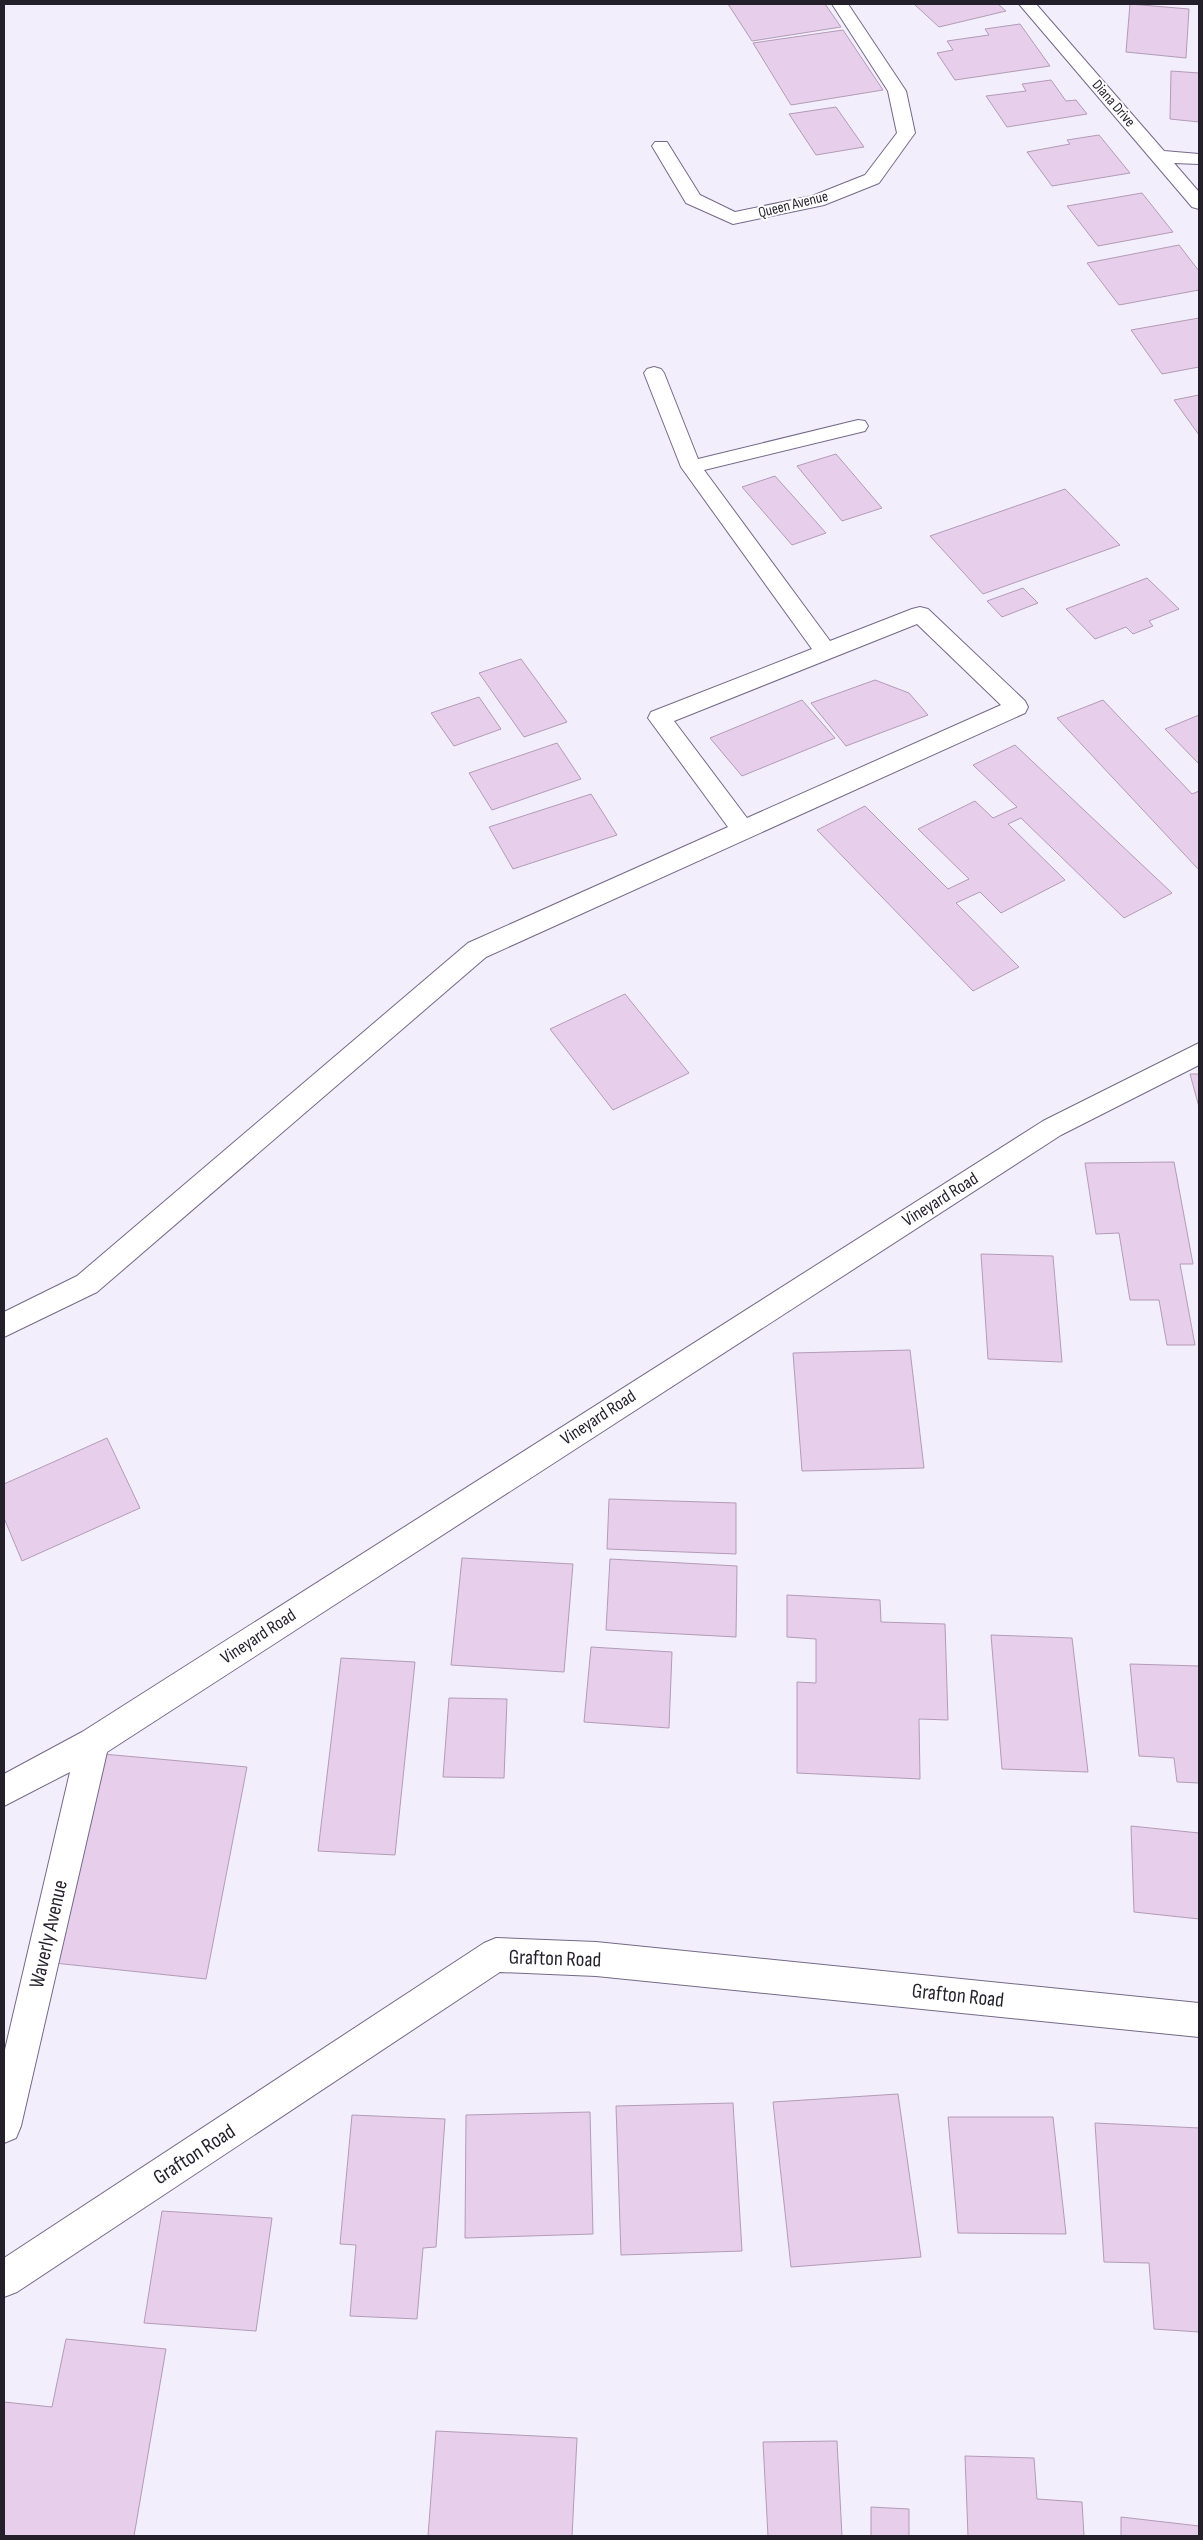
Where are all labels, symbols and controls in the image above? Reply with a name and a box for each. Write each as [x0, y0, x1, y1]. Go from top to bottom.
street label: Diana Drive [1088, 76, 1139, 131]
street label: Queen Avenue [756, 187, 830, 222]
street label: Vineyard Road [899, 1168, 982, 1231]
street label: Vineyard Road [557, 1385, 640, 1449]
street label: Vineyard Road [217, 1604, 300, 1668]
street label: Waverly Avenue [24, 1878, 73, 1991]
street label: Grafton Road [508, 1944, 602, 1973]
street label: Grafton Road [911, 1978, 1005, 2013]
street label: Grafton Road [149, 2119, 240, 2190]

